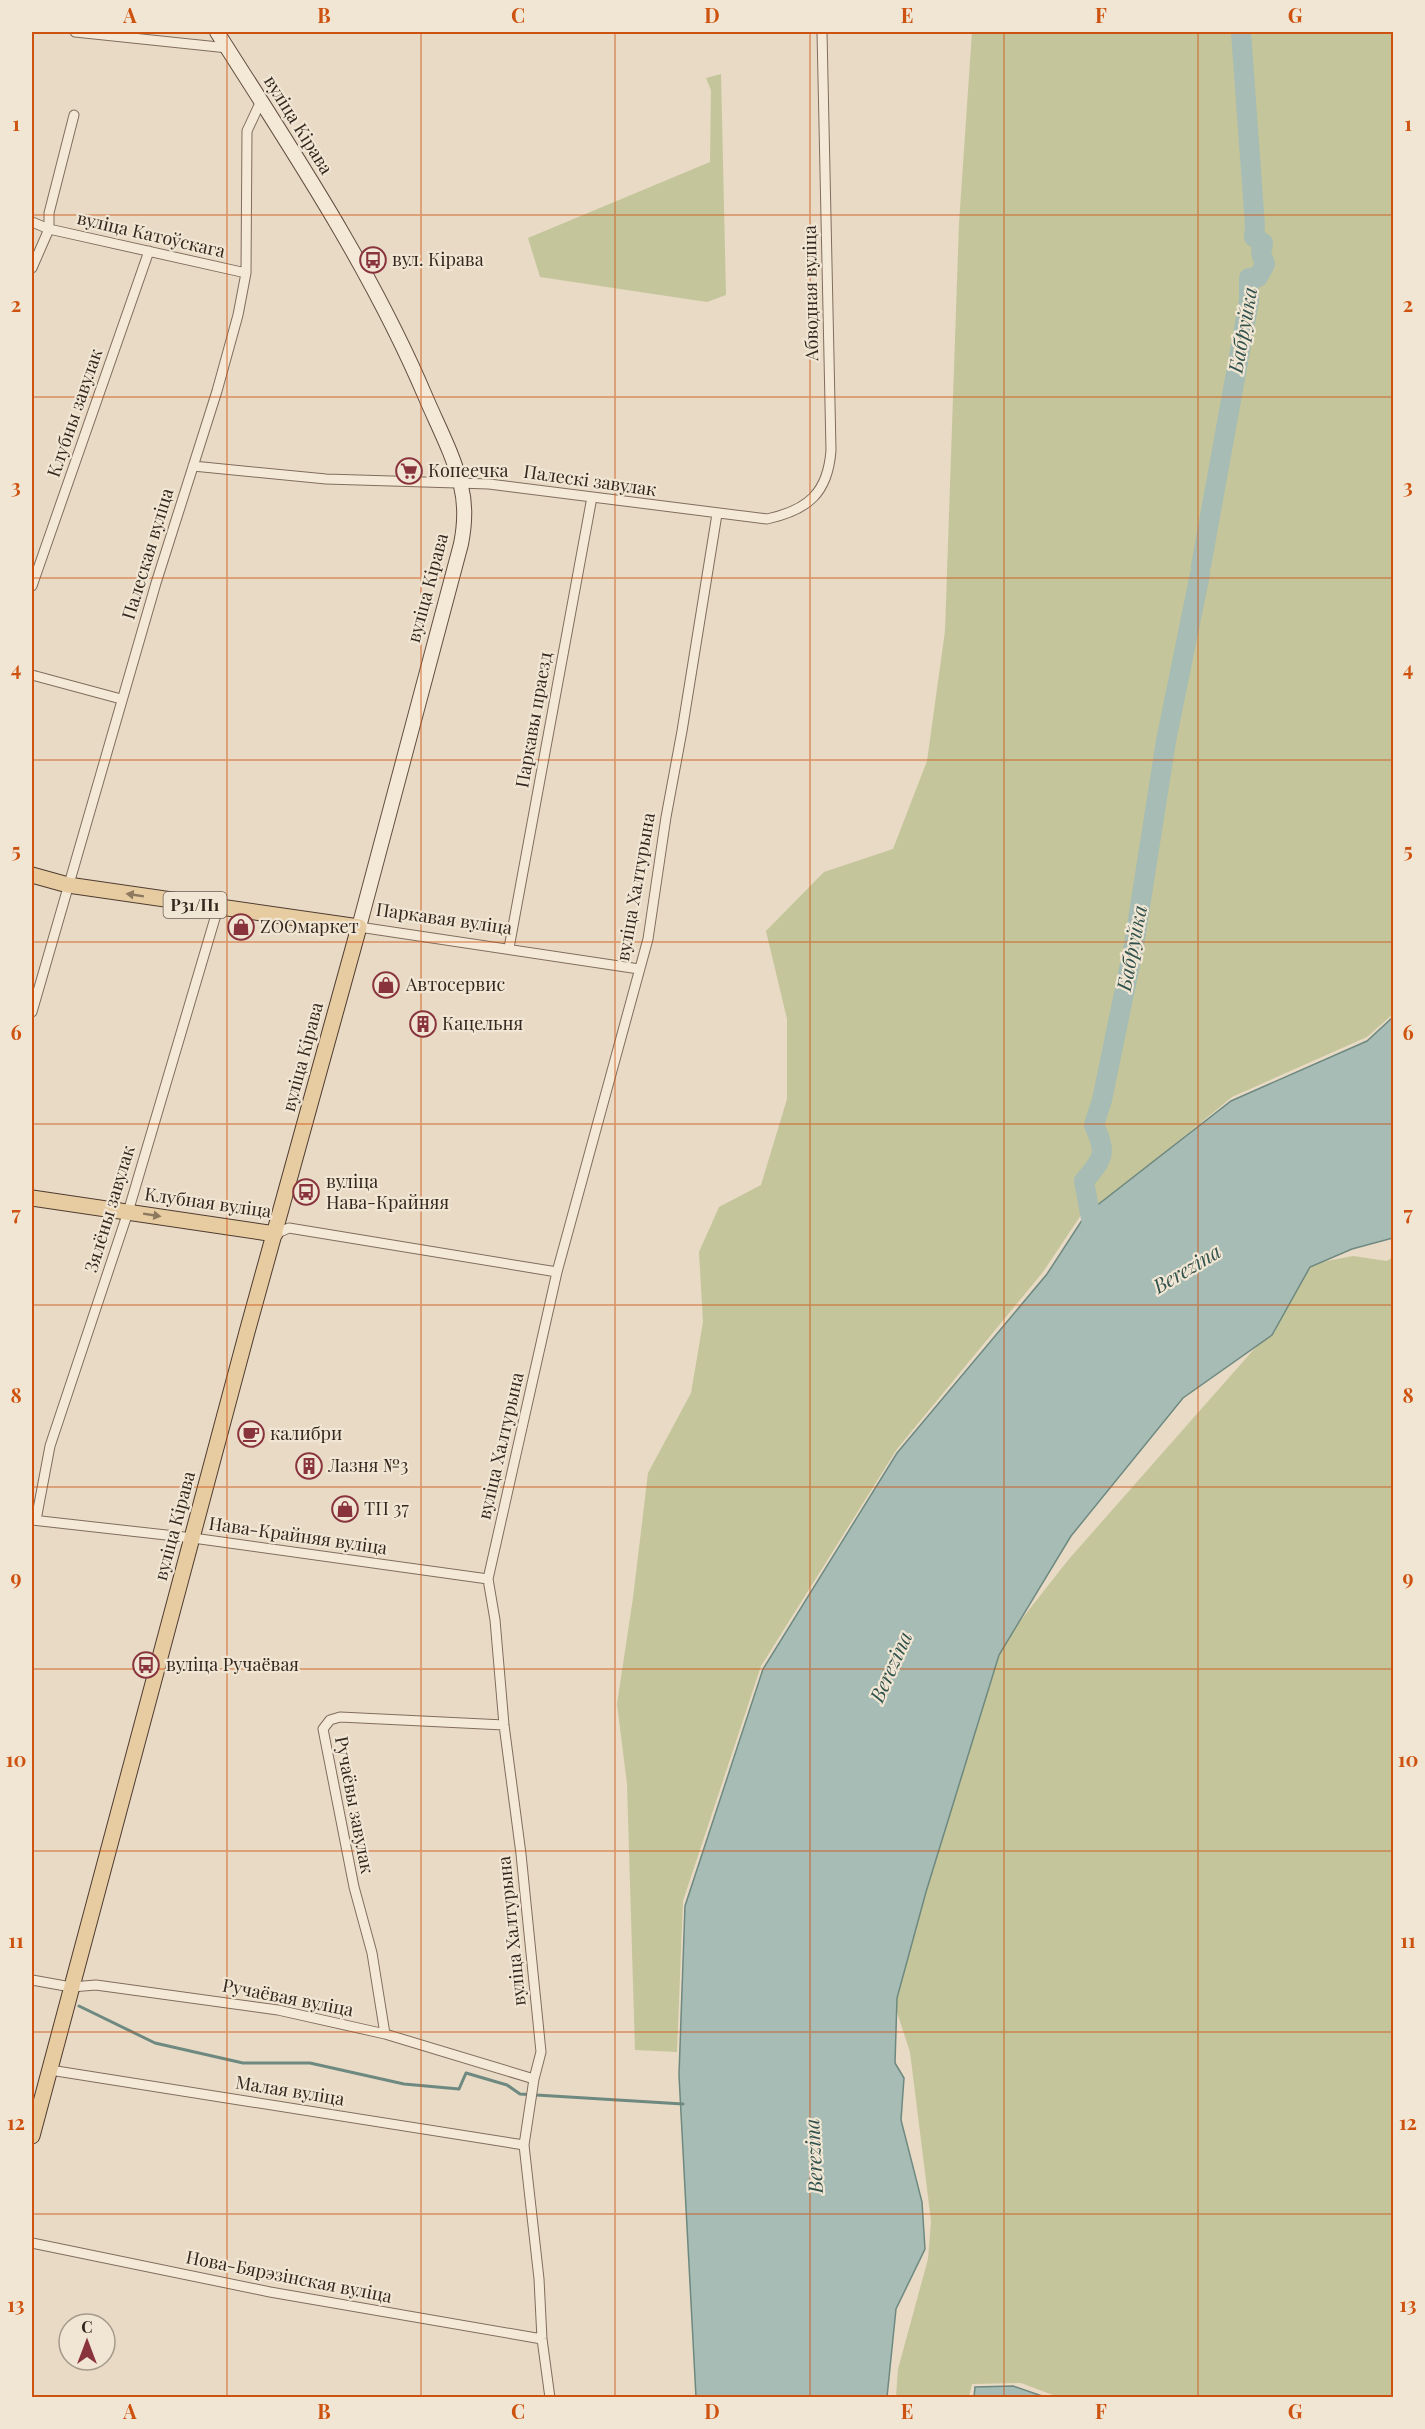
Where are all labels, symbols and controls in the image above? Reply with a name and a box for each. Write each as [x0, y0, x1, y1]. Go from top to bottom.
text: A [122, 1, 137, 28]
text: B [317, 1, 331, 28]
text: C [511, 1, 525, 28]
text: D [704, 1, 720, 28]
text: E [901, 1, 913, 28]
text: F [1095, 1, 1107, 28]
text: G [1288, 1, 1303, 28]
street label: вуліца Кірава [259, 70, 339, 179]
text: 1 [12, 109, 20, 136]
text: 1 [1404, 109, 1412, 136]
street label: вуліца Катоўскага [75, 205, 228, 263]
street label: Абводная вуліца [797, 225, 823, 362]
bus stop icon: вул. Кірава [358, 245, 388, 275]
place label: вул. Кірава [392, 247, 484, 271]
water label: Бабруйка [1221, 285, 1262, 376]
text: 2 [11, 290, 21, 317]
text: 2 [1403, 290, 1413, 317]
street label: Клубны завулак [41, 345, 107, 480]
supermarket icon: Копеечка [394, 456, 424, 486]
place label: Копеечка [428, 458, 508, 482]
street label: Палескі завулак [522, 459, 658, 501]
text: 3 [11, 472, 21, 499]
text: 3 [1403, 472, 1413, 499]
street label: Палеская вуліца [116, 485, 178, 622]
street label: вуліца Кірава [401, 530, 453, 645]
street label: Паркавы праезд [509, 649, 557, 790]
text: 4 [11, 654, 21, 681]
text: 4 [1403, 654, 1413, 681]
street label: вуліца Халтурына [610, 811, 660, 963]
text: 5 [11, 836, 21, 863]
text: 5 [1403, 836, 1413, 863]
one-way arrow [125, 891, 144, 900]
road number: Р31/П1 [164, 892, 226, 918]
street label: Паркавая вуліца [374, 897, 514, 939]
water label: Бабруйка [1109, 903, 1152, 994]
shop icon: ZOOмаркет [226, 912, 256, 942]
place label: ZOOмаркет [260, 914, 359, 938]
shop icon: Автосервис [371, 970, 401, 1000]
place label: Автосервис [405, 972, 505, 996]
street label: вуліца Кірава [276, 999, 328, 1114]
building icon: Кацельня [408, 1009, 438, 1039]
place label: Кацельня [442, 1011, 523, 1035]
text: 6 [10, 1018, 22, 1045]
text: 6 [1402, 1018, 1414, 1045]
street label: Зялёны завулак [78, 1142, 140, 1275]
place label: вуліца Нава-Крайняя [326, 1169, 449, 1214]
bus stop icon: вуліца Нава-Крайняя [291, 1177, 321, 1207]
street label: Клубная вуліца [143, 1181, 273, 1223]
text: 7 [11, 1199, 21, 1226]
text: 7 [1403, 1199, 1413, 1226]
one-way arrow [142, 1211, 161, 1220]
water label: Berezina [1146, 1237, 1225, 1299]
street label: вуліца Халтурына [471, 1370, 529, 1522]
text: 8 [10, 1381, 22, 1408]
text: 8 [1402, 1381, 1414, 1408]
cafe icon: калибри [236, 1419, 266, 1449]
place label: калибри [270, 1421, 342, 1445]
building icon: Лазня №3 [294, 1451, 324, 1481]
place label: Лазня №3 [327, 1453, 408, 1477]
street label: вуліца Кірава [148, 1468, 200, 1583]
shop icon: ТП 37 [330, 1494, 360, 1524]
place label: ТП 37 [364, 1496, 409, 1520]
street label: Нава-Крайняя вуліца [207, 1511, 389, 1559]
text: 9 [10, 1563, 22, 1590]
text: 9 [1402, 1563, 1414, 1590]
water label: Berezina [862, 1627, 917, 1707]
bus stop icon: вуліца Ручаёвая [131, 1650, 161, 1680]
place label: вуліца Ручаёвая [166, 1652, 299, 1676]
street label: Ручаёвы завулак [330, 1734, 380, 1875]
text: 10 [6, 1745, 26, 1772]
text: 10 [1398, 1745, 1418, 1772]
street label: вуліца Халтурына [491, 1855, 531, 2007]
text: 11 [8, 1926, 24, 1953]
text: 11 [1400, 1926, 1416, 1953]
street label: Ручаёвая вуліца [221, 1973, 356, 2021]
street label: Малая вуліца [234, 2070, 346, 2110]
text: 12 [7, 2108, 25, 2135]
text: 12 [1399, 2108, 1417, 2135]
water label: Berezina [797, 2118, 828, 2195]
street label: Нова-Бярэзінская вуліца [184, 2244, 394, 2308]
text: 13 [7, 2290, 25, 2317]
text: 13 [1399, 2290, 1417, 2317]
north arrow [57, 2312, 117, 2372]
text: С [81, 2316, 93, 2337]
text: A [122, 2397, 137, 2424]
text: B [317, 2397, 331, 2424]
text: C [511, 2397, 525, 2424]
text: D [704, 2397, 720, 2424]
text: E [901, 2397, 913, 2424]
text: F [1095, 2397, 1107, 2424]
text: G [1288, 2397, 1303, 2424]

